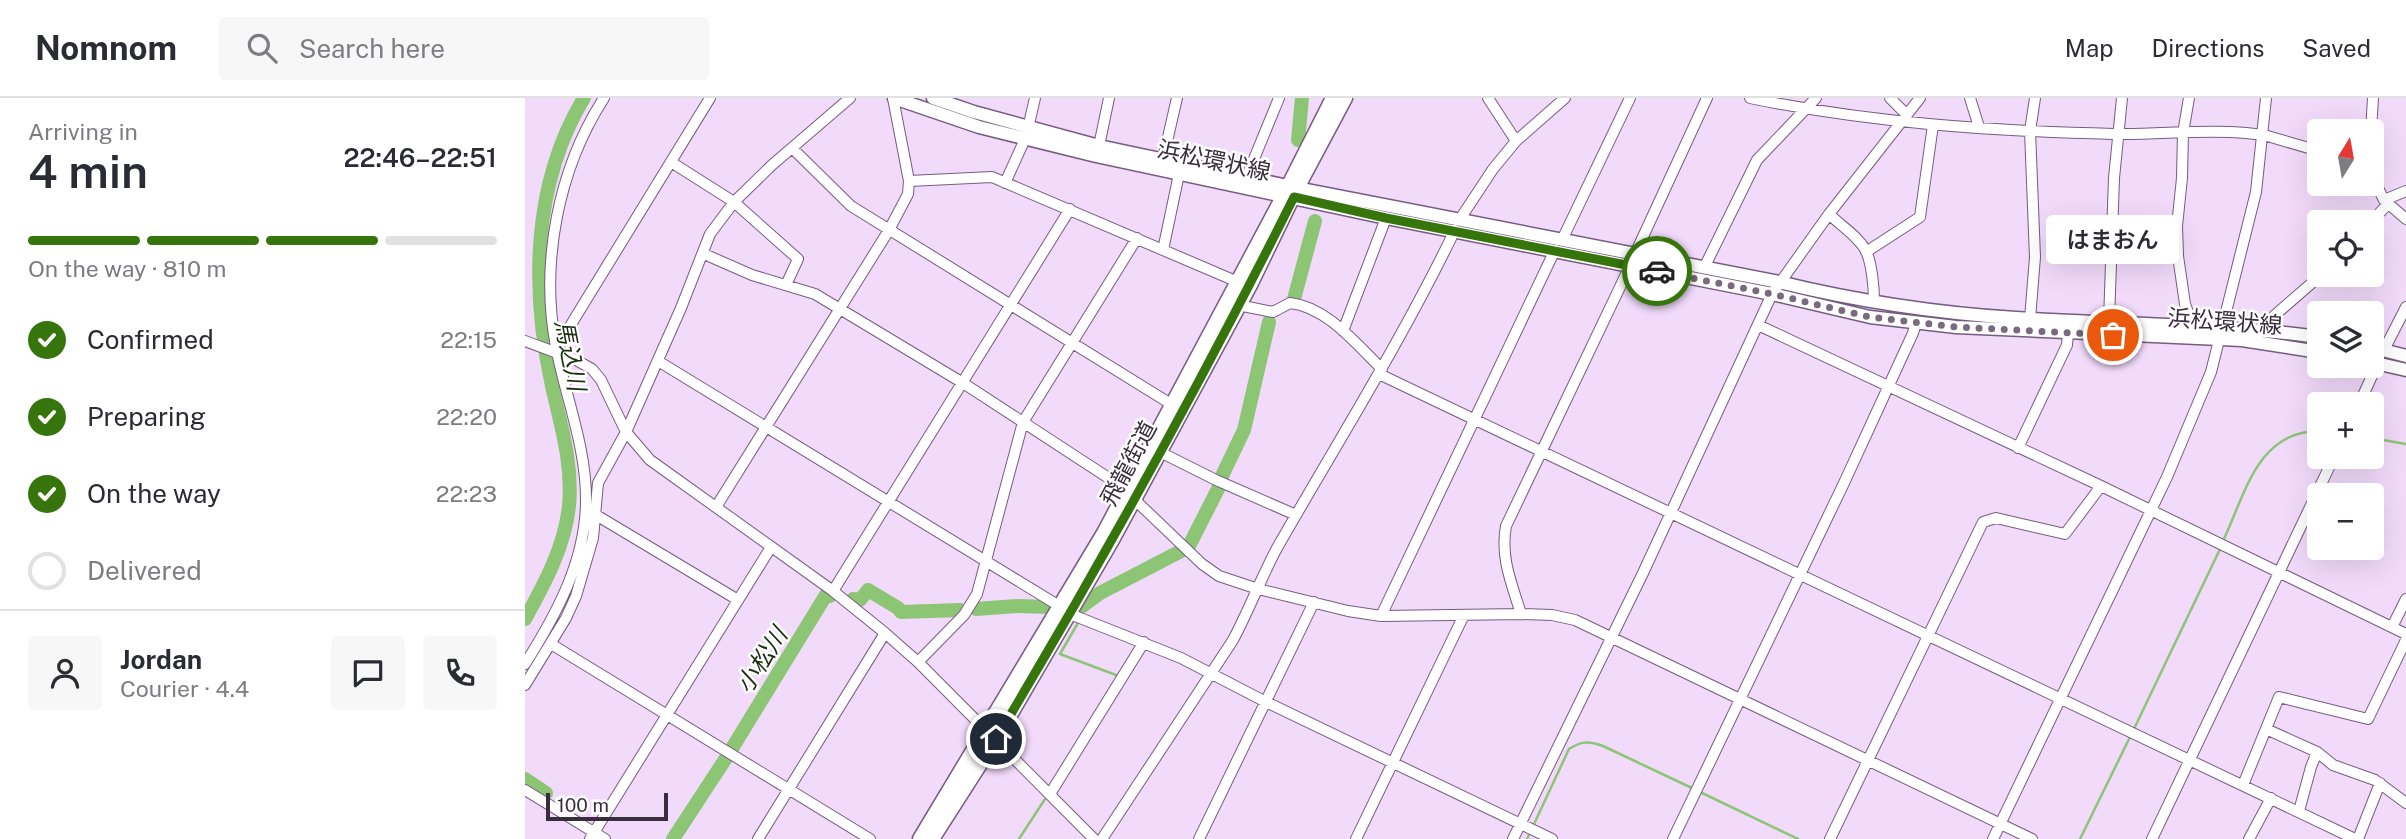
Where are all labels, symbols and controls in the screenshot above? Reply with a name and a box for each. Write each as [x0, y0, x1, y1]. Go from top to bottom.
search box [219, 17, 709, 80]
text: Nomnom [35, 29, 177, 67]
icon: search [243, 29, 281, 67]
text: Search here [299, 33, 445, 64]
text: Map [2065, 34, 2114, 62]
text: Directions [2152, 34, 2264, 62]
text: Saved [2302, 34, 2371, 62]
text: Arriving in [28, 118, 138, 145]
north arrow [2307, 119, 2383, 196]
map controls [2307, 119, 2384, 560]
street label: 浜松環状線 [1155, 135, 1273, 185]
text: 22:46–22:51 [344, 142, 497, 173]
text: 4 min [28, 144, 148, 198]
button: locate [2307, 210, 2384, 287]
callout: はまおん [2047, 216, 2179, 265]
text: はまおん [2067, 226, 2159, 253]
courier [1622, 236, 1692, 306]
icon: car [1638, 252, 1676, 290]
text: On the way · 810 m [28, 255, 226, 282]
button: layers [2307, 301, 2384, 378]
street label: 浜松環状線 [2167, 304, 2283, 338]
pin [2083, 305, 2143, 365]
icon: bag [2094, 316, 2132, 354]
water label: 馬込川 [550, 317, 592, 396]
icon: check [28, 321, 66, 359]
text: Confirmed [87, 324, 214, 355]
text: 22:15 [440, 326, 497, 353]
button: + [2307, 392, 2384, 469]
icon: check [28, 398, 66, 436]
text: Preparing [87, 401, 206, 432]
text: 22:20 [436, 403, 497, 430]
street label: 飛龍街道 [1094, 416, 1162, 510]
icon: check [28, 475, 66, 513]
text: On the way [87, 478, 221, 509]
text: 22:23 [436, 480, 497, 507]
button: − [2307, 483, 2384, 560]
text: Delivered [87, 555, 202, 586]
water label: 小松川 [730, 620, 794, 698]
button: person [28, 636, 102, 710]
button: chat [331, 636, 405, 710]
button: phone [423, 636, 497, 710]
text: Jordan [120, 644, 202, 675]
text: Courier · 4.4 [120, 675, 249, 702]
pin [966, 709, 1026, 769]
icon: home [977, 720, 1015, 758]
scale bar [546, 790, 669, 822]
text: 100 m [557, 794, 609, 816]

